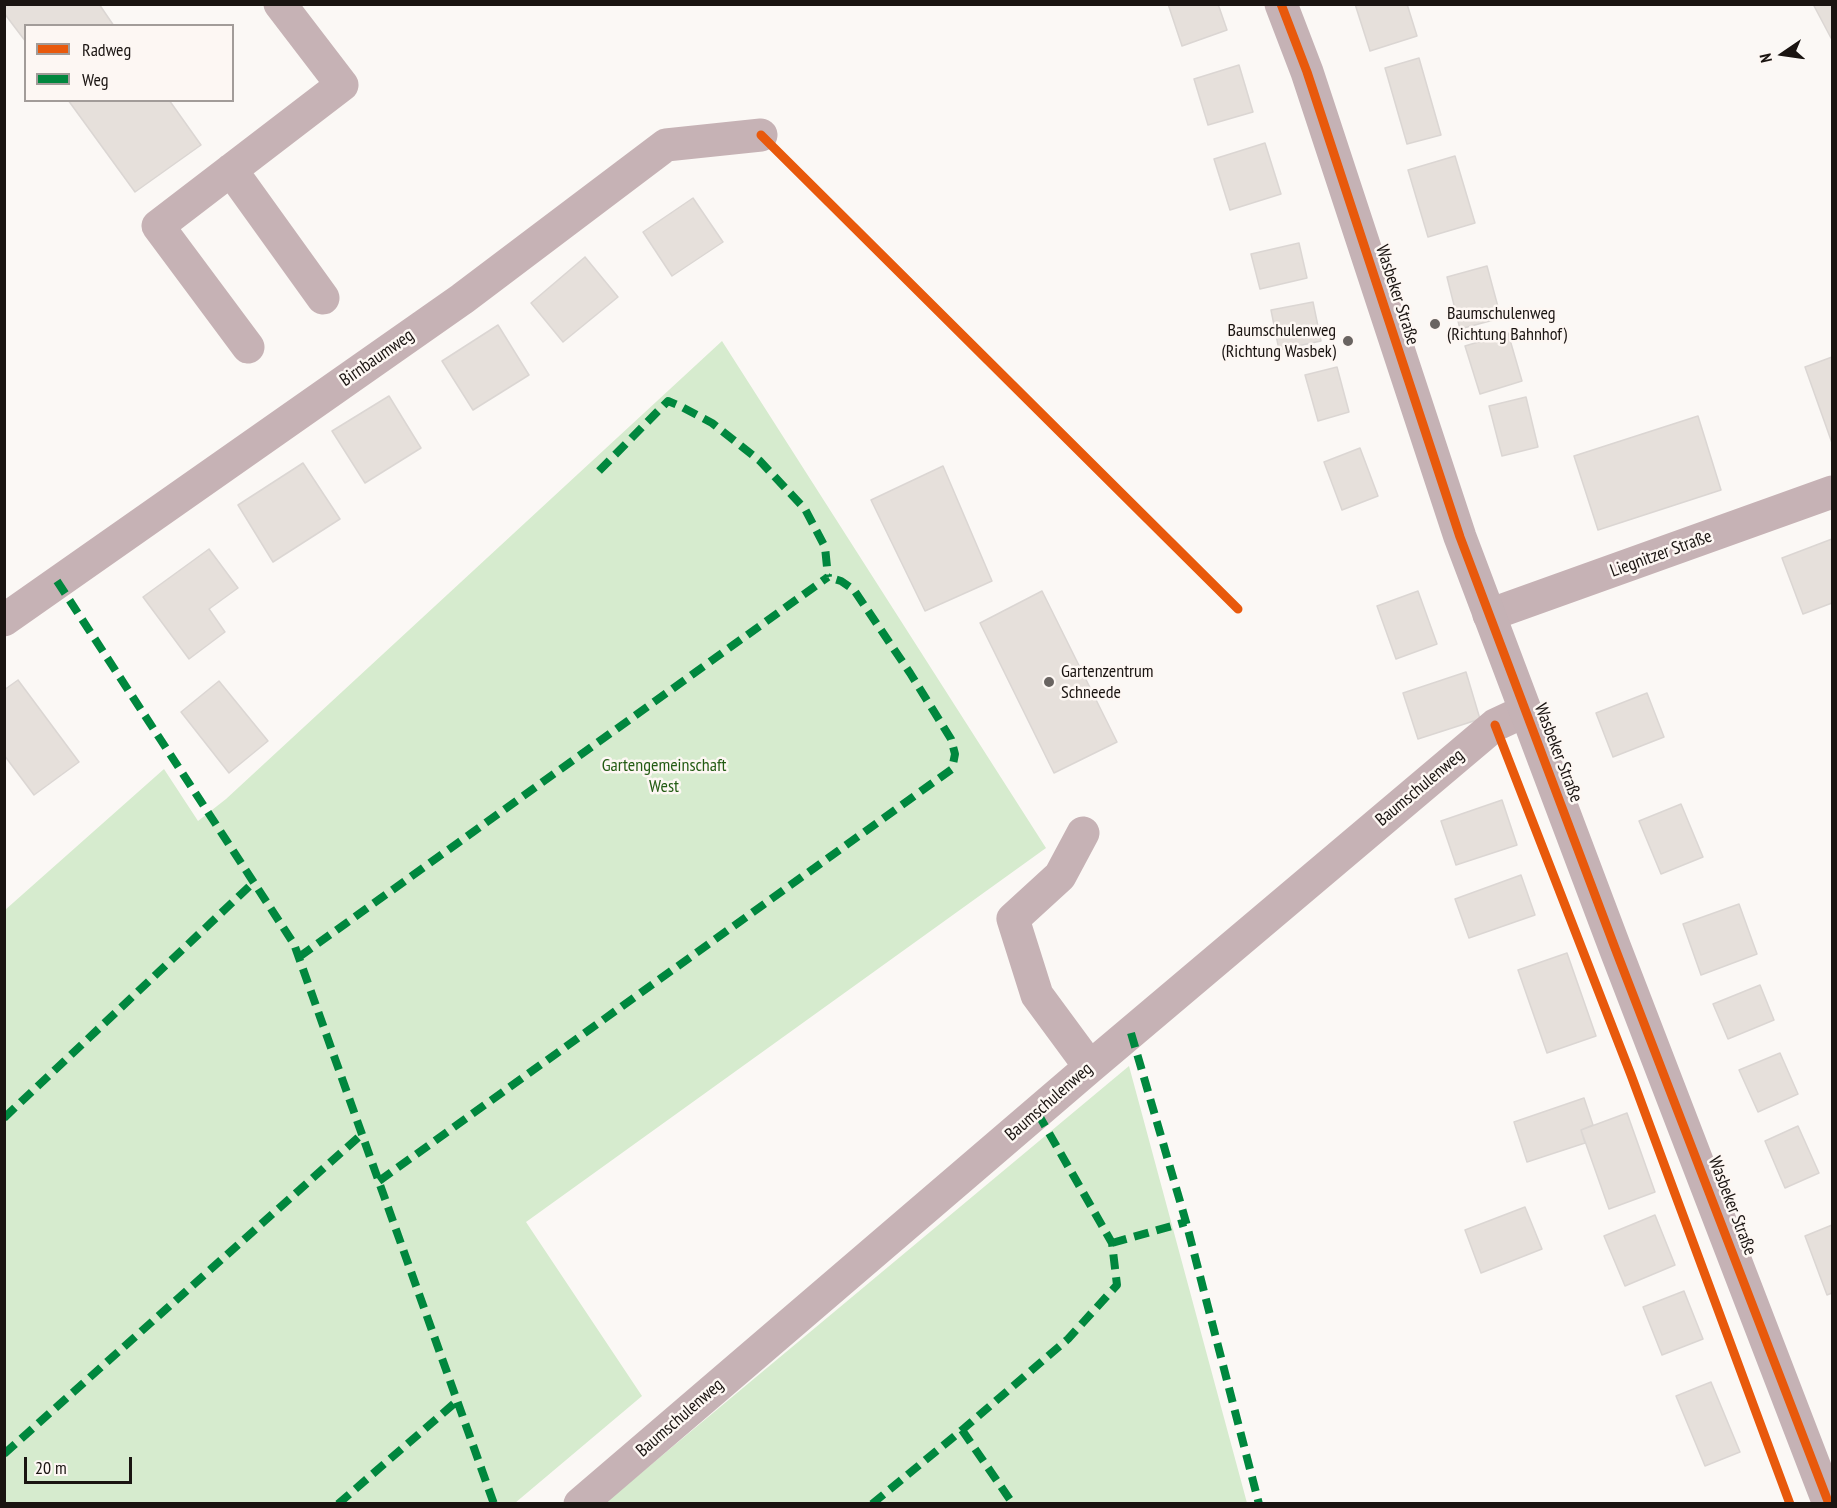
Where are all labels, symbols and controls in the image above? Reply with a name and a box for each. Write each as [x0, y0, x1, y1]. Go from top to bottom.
legend [24, 24, 234, 102]
north arrow [1753, 24, 1813, 84]
text: Radweg [82, 38, 131, 61]
text: N [1755, 52, 1776, 65]
text: Weg [82, 68, 109, 91]
street label: Wasbeker Straße [1371, 242, 1423, 348]
place label: Baumschulenweg (Richtung Bahnhof) [1447, 303, 1567, 346]
marker: Baumschulenweg (Richtung Bahnhof) [1428, 317, 1442, 331]
place label: Baumschulenweg (Richtung Wasbek) [1221, 320, 1336, 362]
street label: Birnbaumweg [336, 325, 418, 391]
marker: Baumschulenweg (Richtung Wasbek) [1341, 334, 1355, 348]
street label: Liegnitzer Straße [1607, 526, 1715, 582]
place label: Gartenzentrum Schneede [1061, 661, 1154, 704]
marker: Gartenzentrum Schneede [1042, 675, 1056, 689]
street label: Wasbeker Straße [1529, 701, 1587, 805]
street label: Baumschulenweg [1372, 745, 1468, 831]
park label: Gartengemeinschaft West [602, 755, 726, 798]
street label: Baumschulenweg [1001, 1058, 1097, 1146]
street label: Wasbeker Straße [1703, 1154, 1761, 1258]
street label: Baumschulenweg [632, 1374, 728, 1462]
scale bar [27, 1445, 135, 1483]
text: 20 m [35, 1456, 67, 1479]

